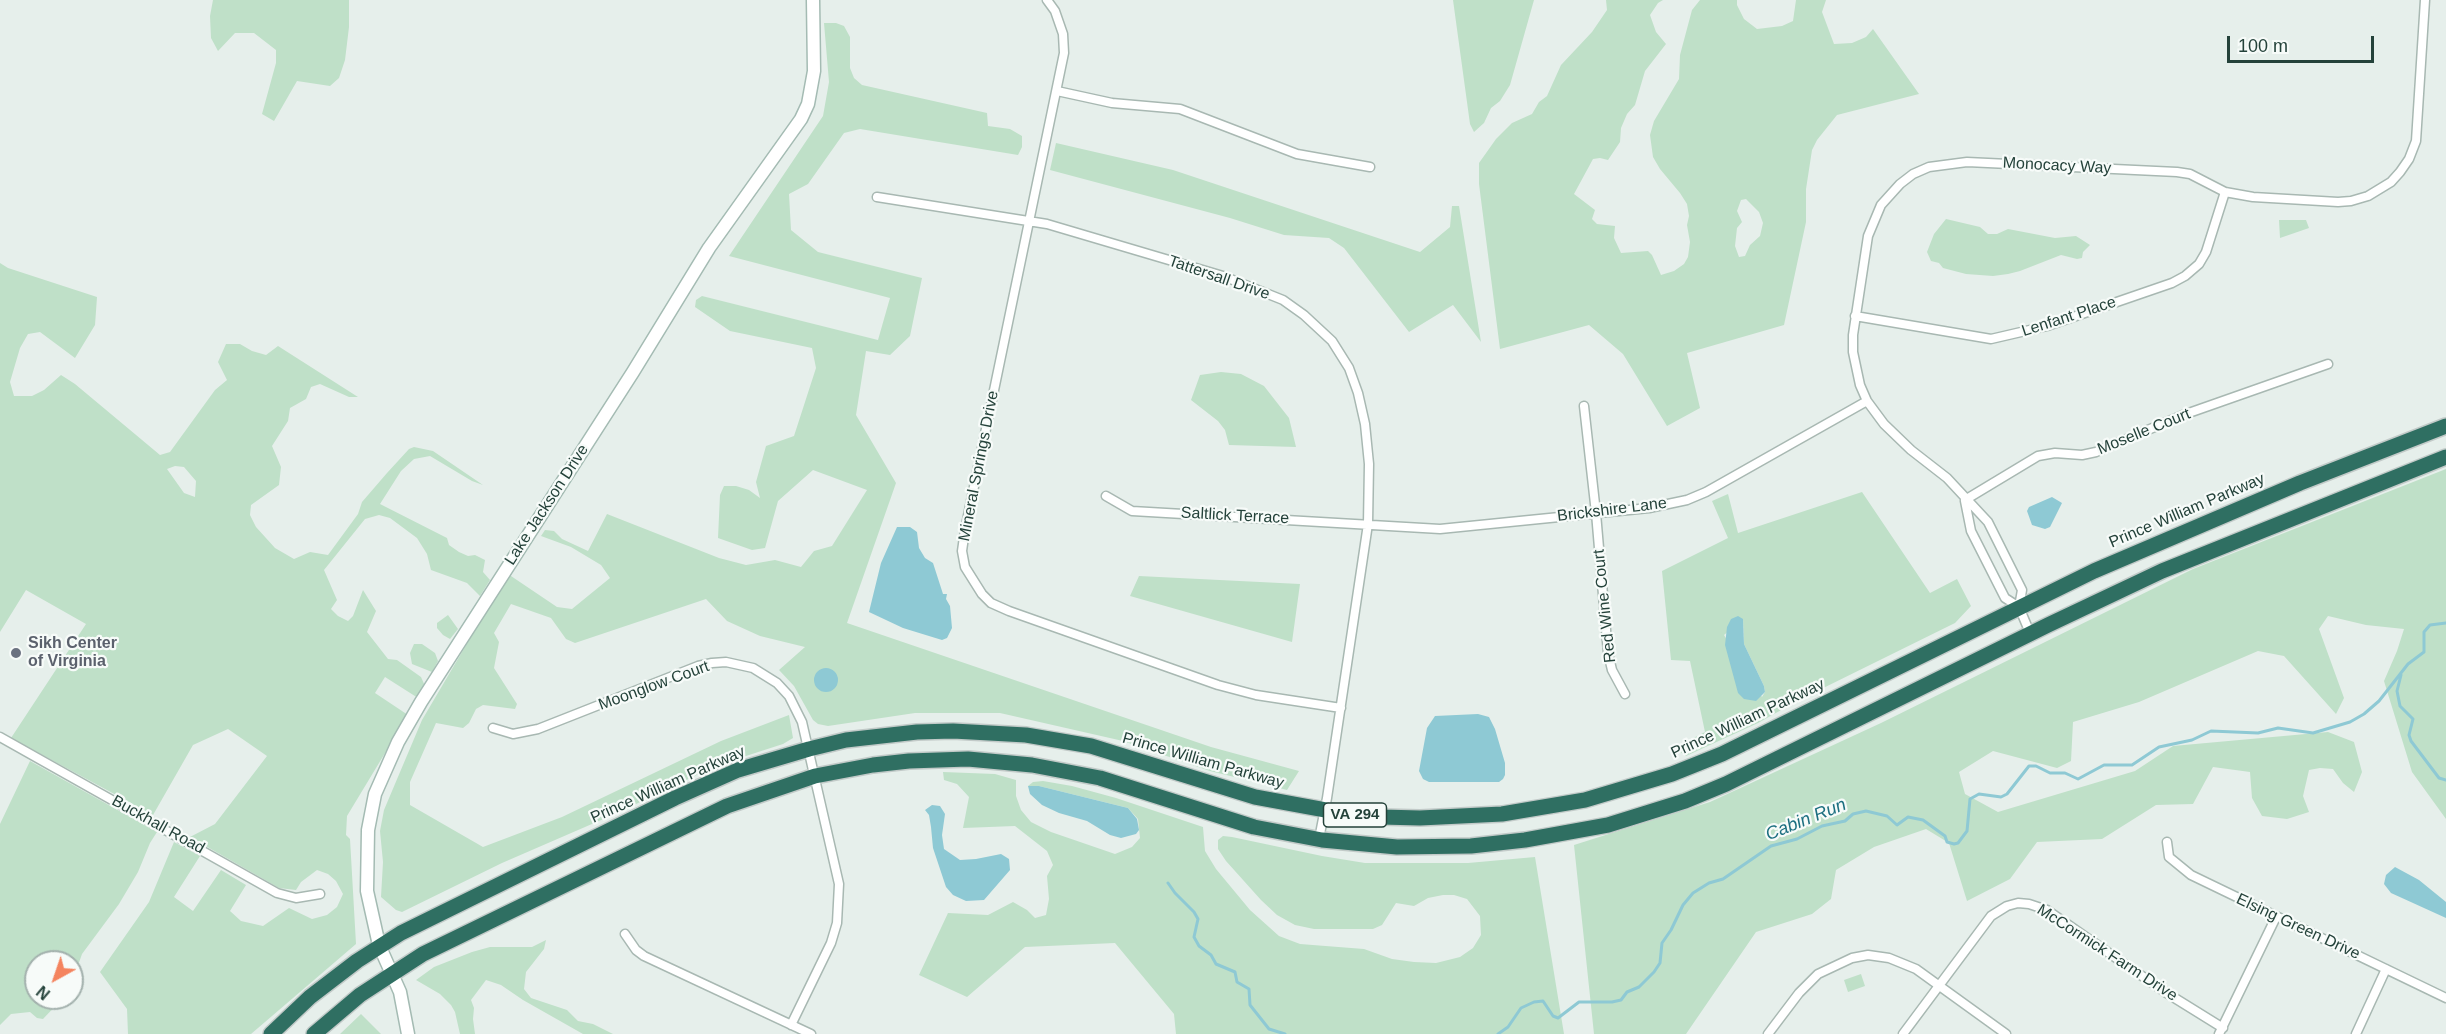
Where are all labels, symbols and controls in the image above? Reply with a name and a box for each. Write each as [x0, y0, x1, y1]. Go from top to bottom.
scale bar [2230, 24, 2377, 62]
text: 100 m [2238, 36, 2288, 56]
street label: Monocacy Way [2002, 154, 2112, 178]
street label: Tattersall Drive [1166, 252, 1272, 304]
street label: Lenfant Place [2020, 293, 2118, 341]
street label: Mineral Springs Drive [955, 389, 1003, 543]
street label: Moselle Court [2095, 405, 2193, 459]
street label: Lake Jackson Drive [501, 441, 593, 569]
street label: Prince William Parkway [2106, 470, 2268, 552]
street label: Brickshire Lane [1556, 494, 1668, 526]
street label: Saltlick Terrace [1180, 504, 1290, 528]
street label: Red Wine Court [1590, 548, 1620, 664]
place label: Sikh Center of Virginia [28, 634, 117, 672]
marker: Sikh Center of Virginia [9, 646, 23, 660]
street label: Moonglow Court [596, 657, 712, 715]
street label: Prince William Parkway [1668, 675, 1828, 763]
street label: Prince William Parkway [1120, 729, 1286, 793]
street label: Prince William Parkway [588, 742, 748, 828]
street label: Buckhall Road [108, 792, 208, 858]
water label: Cabin Run [1763, 794, 1849, 846]
road number: VA 294 [1324, 803, 1386, 827]
street label: Elsing Green Drive [2233, 890, 2363, 964]
street label: McCormick Farm Drive [2033, 900, 2181, 1006]
north arrow [24, 950, 84, 1010]
text: N [34, 982, 53, 1003]

